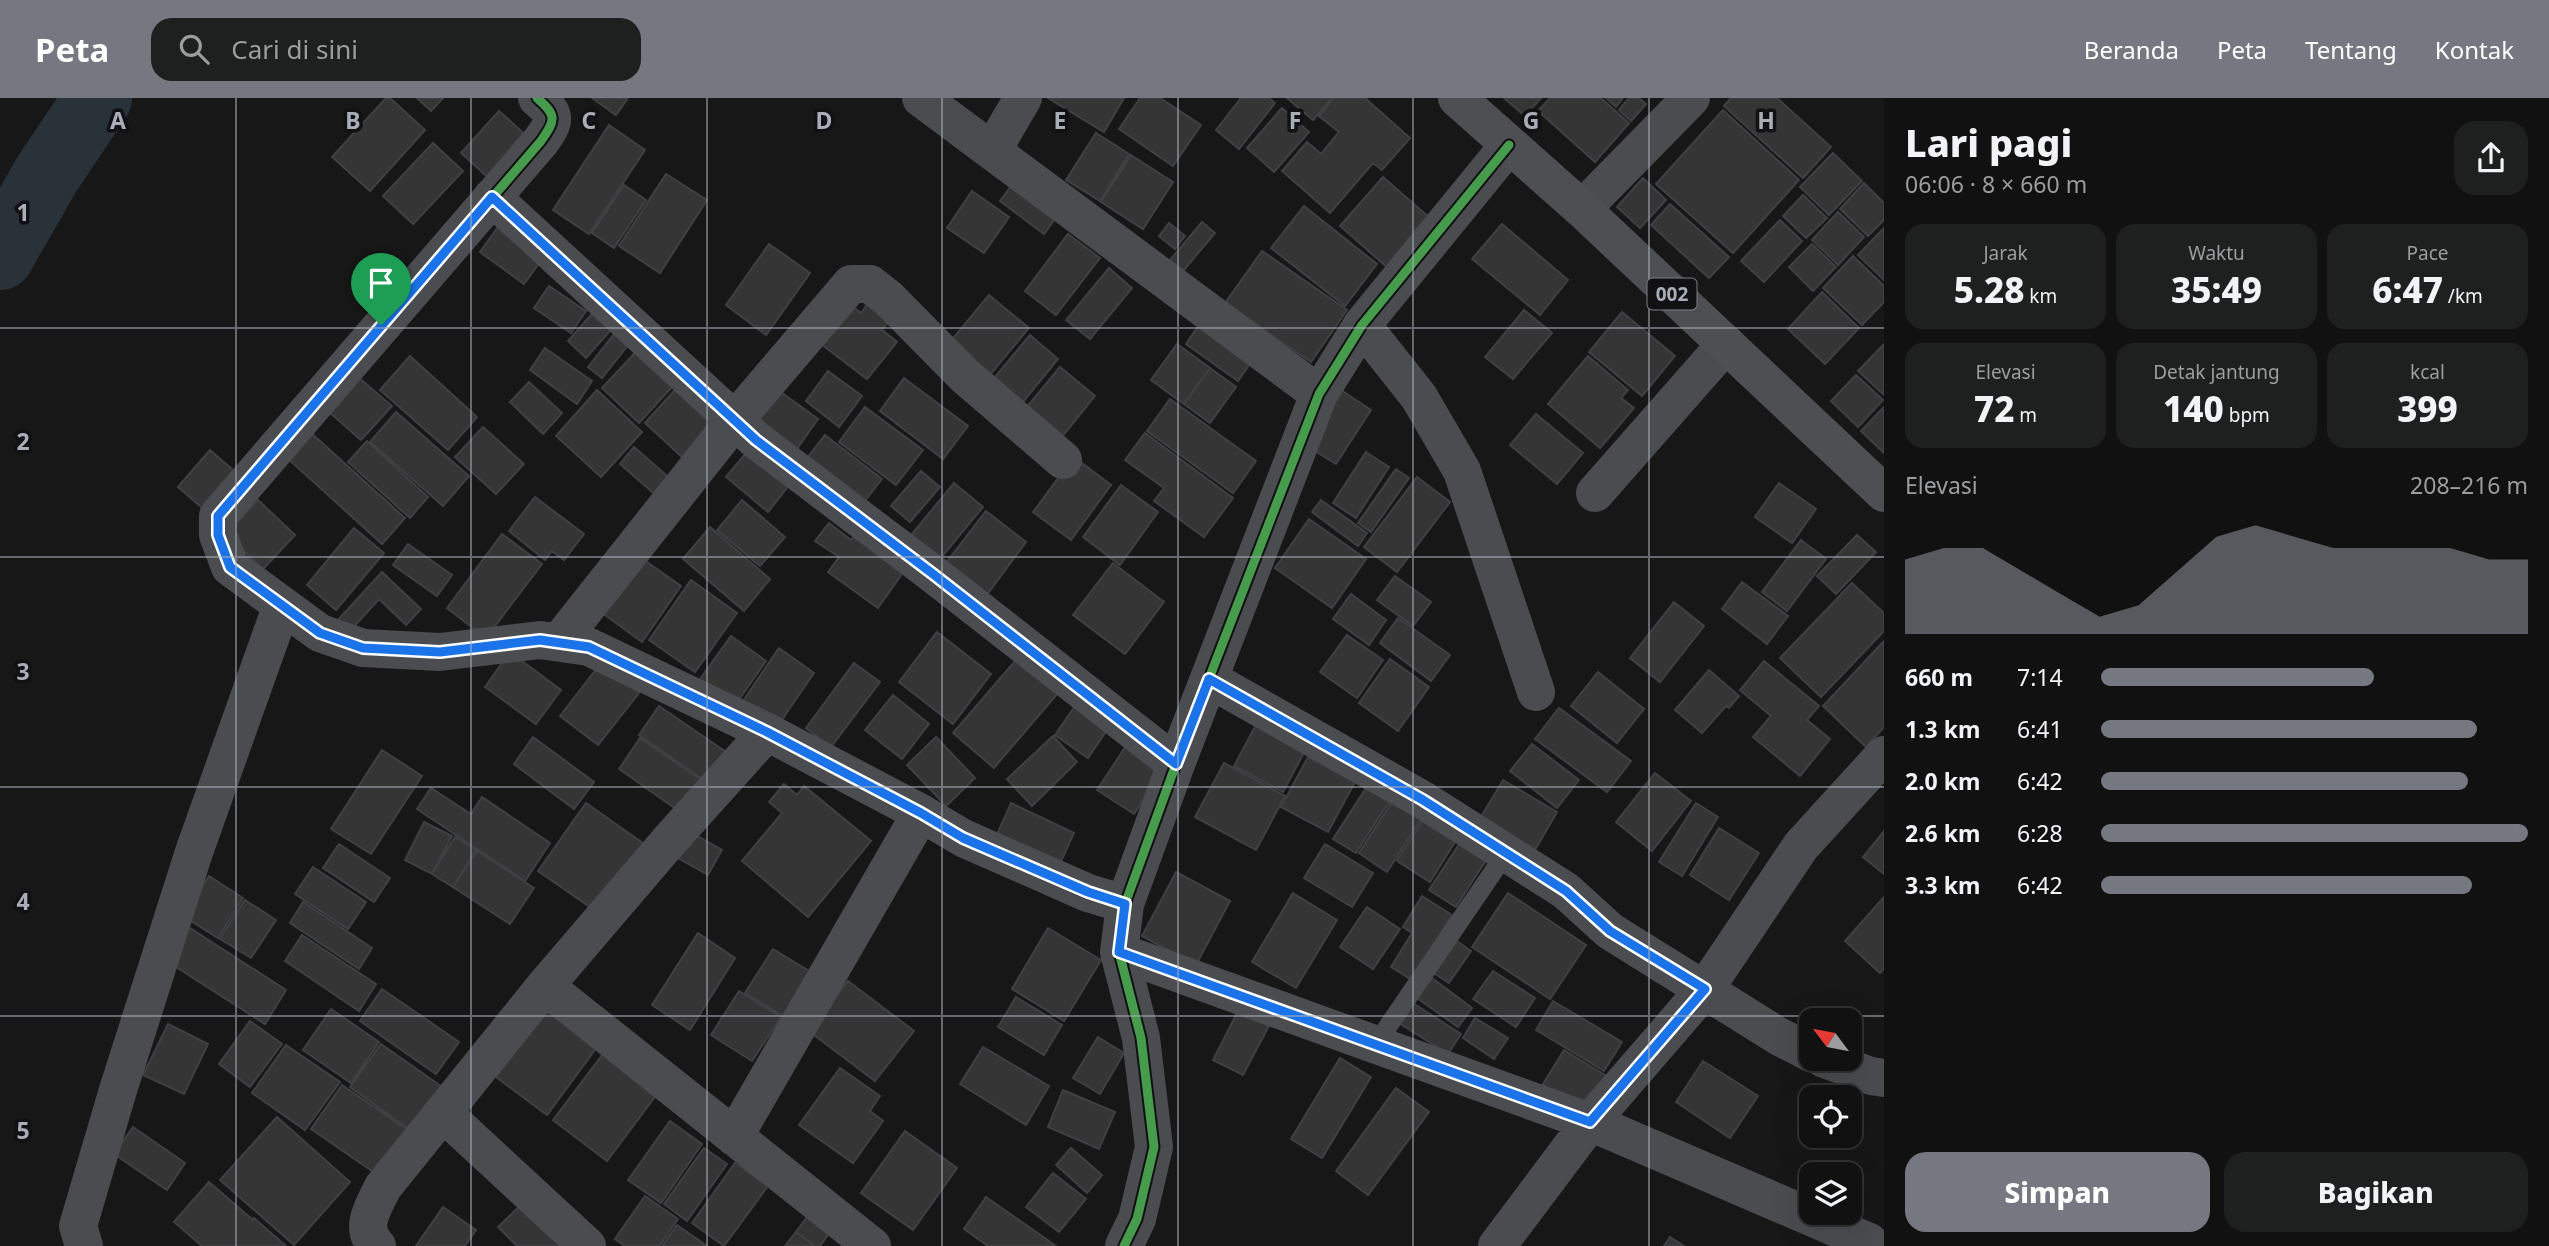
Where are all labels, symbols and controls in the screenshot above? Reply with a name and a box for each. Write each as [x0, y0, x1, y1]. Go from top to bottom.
search box [151, 18, 641, 81]
text: Peta [35, 27, 109, 72]
icon: search [175, 30, 213, 68]
text: Cari di sini [231, 31, 358, 67]
text: Beranda [2084, 33, 2179, 66]
text: Peta [2217, 33, 2267, 66]
text: Tentang [2305, 33, 2397, 66]
text: Kontak [2435, 33, 2514, 66]
text: A [110, 104, 126, 136]
text: B [345, 104, 361, 136]
text: C [582, 104, 597, 136]
text: D [816, 104, 832, 136]
text: E [1054, 104, 1066, 136]
text: F [1289, 104, 1301, 136]
text: G [1523, 104, 1539, 136]
text: H [1757, 104, 1775, 136]
text: Lari pagi [1905, 116, 2072, 168]
button: share [2454, 121, 2528, 195]
text: 06:06 · 8 × 660 m [1905, 168, 2087, 200]
text: 1 [16, 196, 30, 228]
text: Jarak [1983, 240, 2028, 266]
text: Waktu [2188, 240, 2245, 266]
text: Pace [2407, 240, 2449, 266]
pin [351, 253, 411, 325]
icon: arrive [362, 264, 400, 302]
text: 5.28 [1954, 266, 2024, 313]
text: 35:49 [2171, 266, 2262, 313]
text: 6:47 [2372, 266, 2443, 313]
road number: 002 [1648, 278, 1696, 310]
text: km [2024, 283, 2057, 309]
text: /km [2443, 283, 2483, 309]
text: Elevasi [1975, 359, 2036, 385]
text: Detak jantung [2153, 359, 2280, 385]
text: kcal [2410, 359, 2445, 385]
text: 72 [1974, 385, 2014, 432]
text: 140 [2163, 385, 2224, 432]
text: 399 [2397, 385, 2458, 432]
text: m [2014, 402, 2037, 428]
text: bpm [2224, 402, 2270, 428]
text: 2 [16, 425, 30, 457]
text: Elevasi [1905, 469, 1978, 501]
text: 208–216 m [2410, 469, 2528, 501]
text: 3 [16, 655, 30, 687]
text: 660 m [1905, 661, 1973, 693]
text: 7:14 [2017, 661, 2063, 693]
text: 1.3 km [1905, 713, 1980, 745]
text: 6:41 [2017, 713, 2063, 745]
text: 2.0 km [1905, 765, 1980, 797]
text: 6:42 [2017, 765, 2063, 797]
text: 2.6 km [1905, 817, 1980, 849]
text: 6:28 [2017, 817, 2063, 849]
text: 3.3 km [1905, 869, 1980, 901]
text: 6:42 [2017, 869, 2063, 901]
text: 4 [16, 885, 30, 917]
north arrow [1799, 1008, 1862, 1071]
map controls [1799, 1008, 1862, 1225]
button: locate [1799, 1085, 1862, 1148]
text: 5 [16, 1114, 30, 1146]
button: Simpan [1905, 1152, 2210, 1232]
button: Bagikan [2224, 1152, 2528, 1232]
button: layers [1799, 1162, 1862, 1225]

